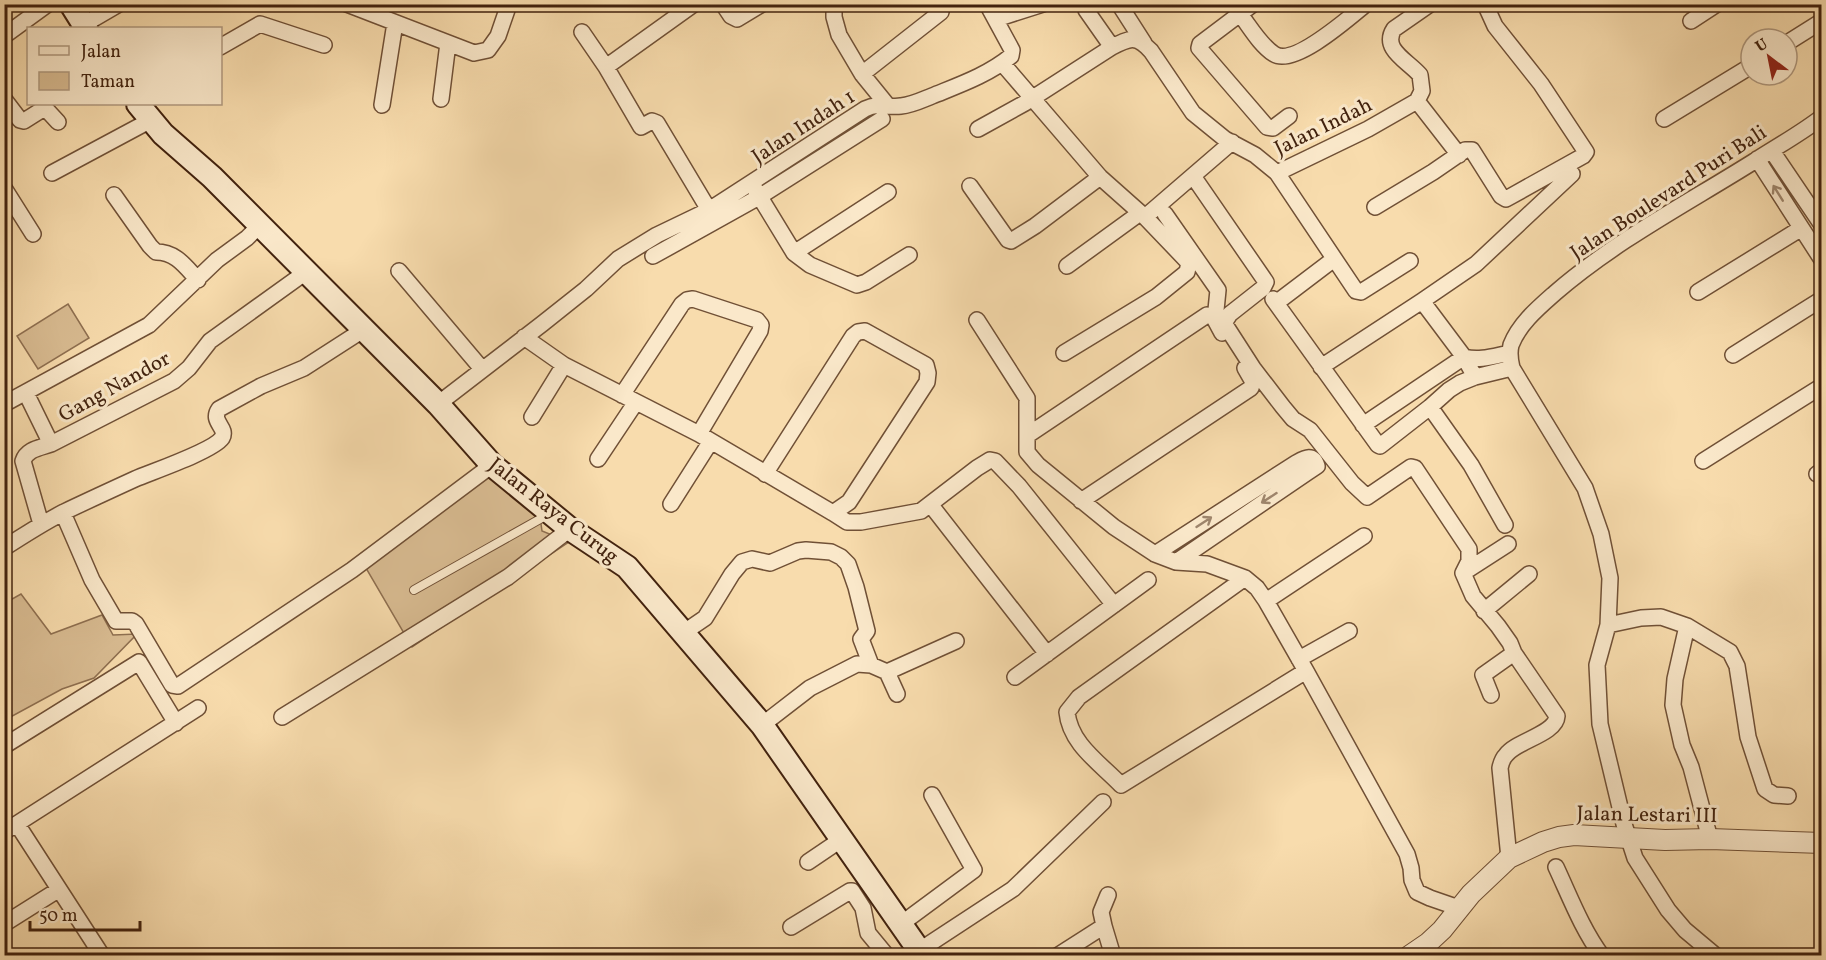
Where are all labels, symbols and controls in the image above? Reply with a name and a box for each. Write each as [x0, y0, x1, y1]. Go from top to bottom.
legend [27, 27, 222, 105]
north arrow [1739, 27, 1799, 87]
text: U [1752, 34, 1773, 58]
text: Jalan [81, 40, 121, 65]
text: Taman [81, 70, 135, 95]
street label: Jalan Indah 1 [746, 83, 861, 172]
street label: Jalan Indah [1270, 91, 1377, 164]
street label: Jalan Boulevard Puri Bali [1565, 119, 1773, 268]
one-way arrow [1772, 186, 1784, 202]
street label: Gang Nandor [54, 345, 176, 430]
street label: Jalan Raya Curug [482, 451, 624, 571]
one-way arrow [1261, 492, 1278, 504]
one-way arrow [1195, 516, 1212, 528]
street label: Jalan Lestari III [1576, 800, 1718, 831]
scale bar [30, 894, 140, 932]
text: 50 m [39, 904, 78, 929]

